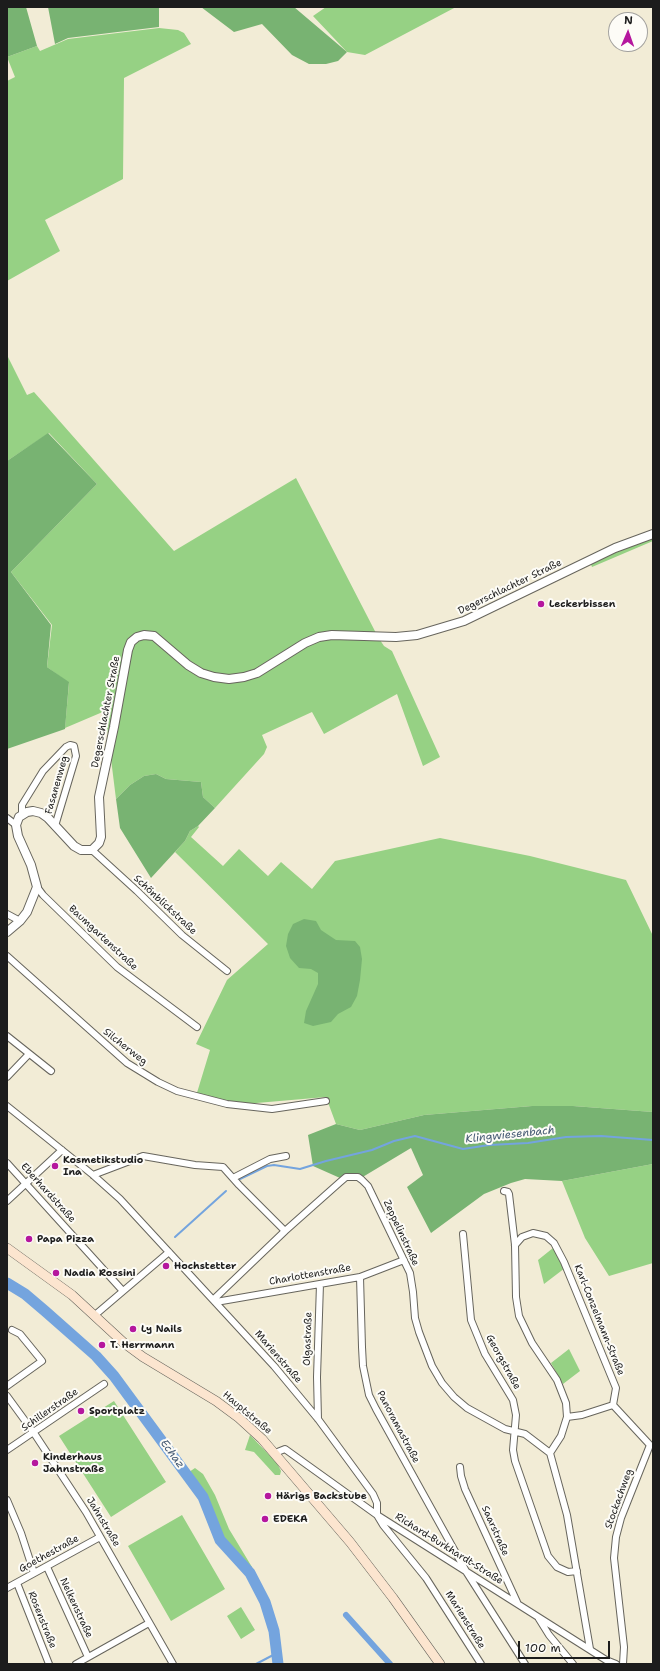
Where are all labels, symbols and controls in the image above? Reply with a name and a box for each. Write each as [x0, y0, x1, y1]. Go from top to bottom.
north arrow [608, 12, 648, 52]
text: N [624, 13, 633, 28]
street label: Degerschlachter Straße [456, 557, 564, 617]
place label: Leckerbissen [549, 598, 615, 610]
marker: Leckerbissen [536, 599, 546, 609]
street label: Degerschlachter Straße [89, 655, 123, 769]
street label: Fasanenweg [43, 754, 71, 816]
street label: Schönblickstraße [131, 873, 199, 937]
street label: Baumgartenstraße [66, 903, 140, 973]
street label: Silcherweg [101, 1026, 149, 1068]
water label: Klingwiesenbach [465, 1124, 555, 1146]
place label: Kosmetikstudio Ina [63, 1154, 143, 1178]
street label: Eberhardstraße [18, 1161, 78, 1225]
marker: Kosmetikstudio Ina [50, 1161, 60, 1171]
street label: Zeppelinstraße [380, 1198, 422, 1268]
place label: Papa Pizza [37, 1233, 94, 1245]
marker: Papa Pizza [24, 1234, 34, 1244]
place label: Hochstetter [174, 1260, 236, 1272]
marker: Hochstetter [161, 1261, 171, 1271]
street label: Charlottenstraße [268, 1262, 352, 1288]
street label: Karl-Conzelmann-Straße [571, 1263, 627, 1377]
place label: Nadia Rossini [64, 1267, 136, 1279]
marker: Nadia Rossini [51, 1268, 61, 1278]
street label: Olgastraße [301, 1312, 315, 1366]
place label: Ly Nails [141, 1323, 182, 1335]
marker: Ly Nails [128, 1324, 138, 1334]
street label: Marienstraße [252, 1328, 304, 1386]
street label: Georgstraße [483, 1332, 523, 1392]
place label: T. Herrmann [110, 1339, 174, 1351]
marker: T. Herrmann [97, 1340, 107, 1350]
street label: Schillerstraße [19, 1386, 81, 1434]
street label: Hauptstraße [220, 1389, 274, 1437]
street label: Panoramastraße [374, 1389, 422, 1465]
place label: Sportplatz [89, 1405, 145, 1417]
marker: Sportplatz [76, 1406, 86, 1416]
water label: Echaz [157, 1437, 187, 1471]
place label: Kinderhaus Jahnstraße [43, 1451, 104, 1474]
marker: Kinderhaus Jahnstraße [30, 1458, 40, 1468]
street label: Stockachweg [603, 1467, 635, 1531]
place label: Härigs Backstube [276, 1490, 367, 1502]
marker: Härigs Backstube [263, 1491, 273, 1501]
street label: Jahnstraße [83, 1495, 123, 1549]
street label: Saarstraße [479, 1504, 511, 1558]
street label: Richard-Burkhardt-Straße [393, 1511, 505, 1587]
place label: EDEKA [273, 1513, 308, 1525]
marker: EDEKA [260, 1514, 270, 1524]
street label: Goethestraße [17, 1533, 81, 1575]
street label: Nelkenstraße [57, 1576, 95, 1640]
street label: Marienstraße [442, 1589, 488, 1651]
street label: Rosenstraße [25, 1590, 59, 1650]
scale bar [520, 1633, 612, 1659]
text: 100 m [525, 1640, 561, 1656]

